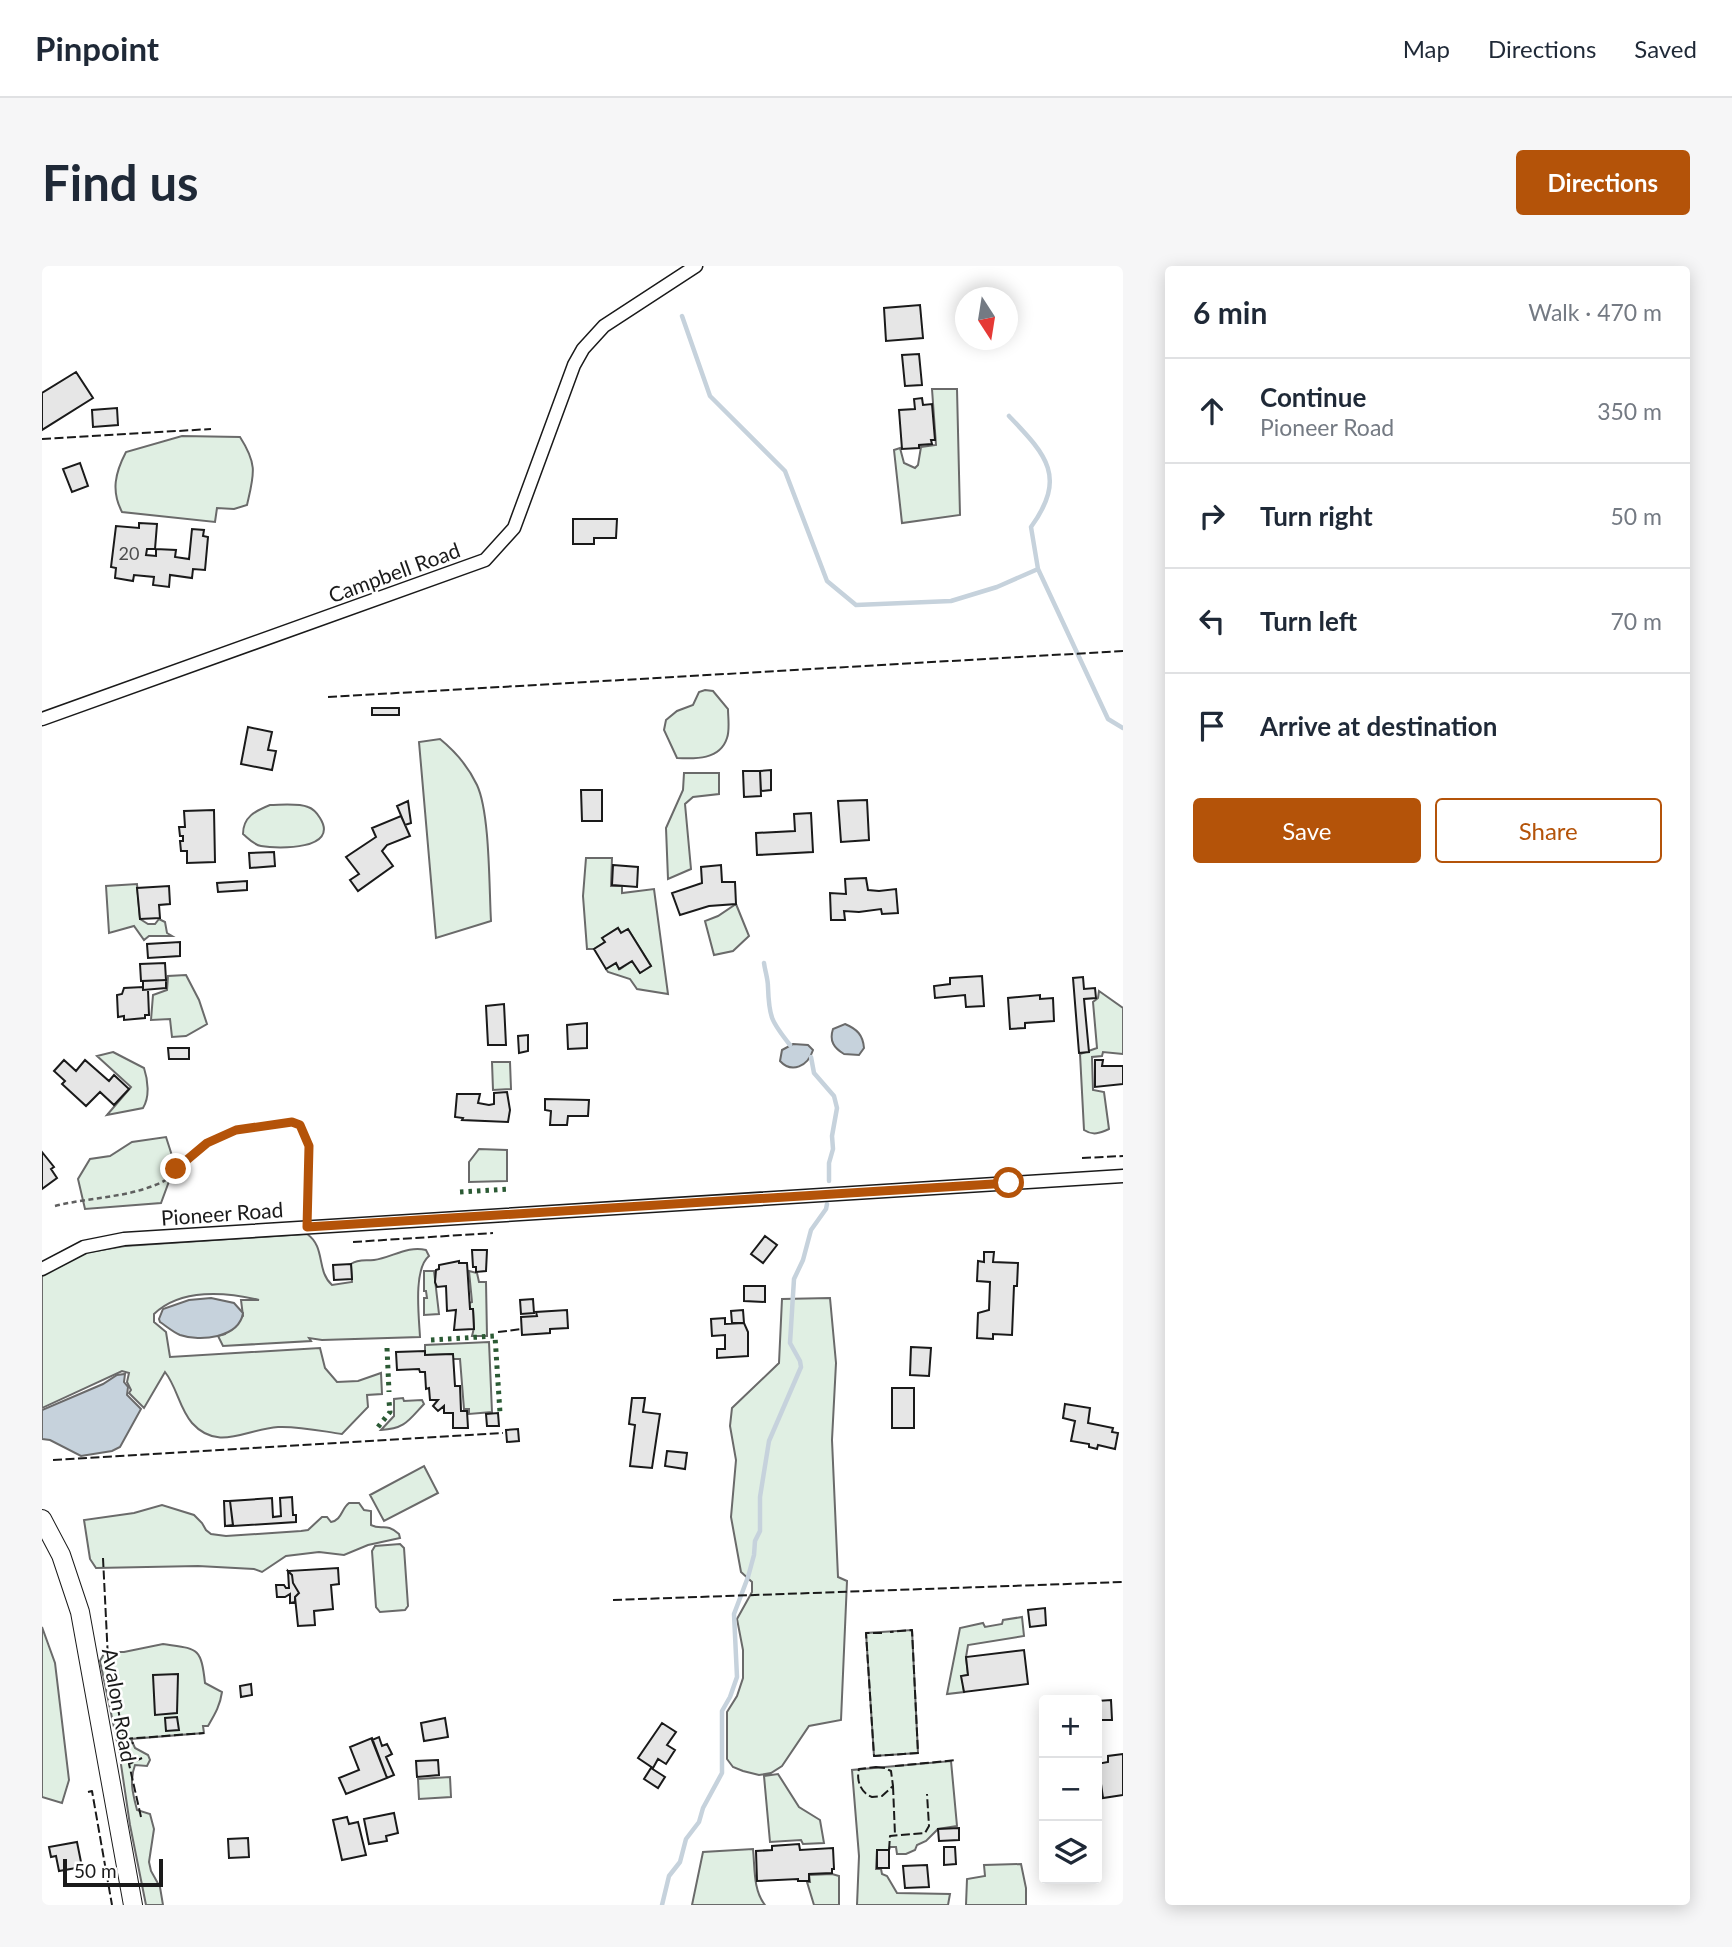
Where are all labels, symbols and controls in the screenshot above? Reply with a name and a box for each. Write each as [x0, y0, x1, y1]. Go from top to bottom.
text: Pinpoint [35, 28, 159, 68]
text: Map [1403, 34, 1450, 63]
text: Directions [1488, 34, 1596, 63]
text: Saved [1634, 34, 1697, 63]
button: Directions [1516, 150, 1690, 215]
text: Find us [42, 153, 199, 211]
north arrow [955, 287, 1018, 350]
text: 6 min [1193, 294, 1267, 330]
text: Walk · 470 m [1528, 298, 1662, 326]
text: Continue [1260, 381, 1366, 413]
icon: ahead [1193, 392, 1231, 430]
text: 350 m [1597, 397, 1662, 425]
text: Pioneer Road [1260, 413, 1394, 441]
icon: right [1193, 497, 1231, 535]
text: Turn right [1260, 500, 1373, 532]
text: 50 m [1611, 502, 1662, 530]
street label: Campbell Road [325, 537, 463, 607]
house number: 20 [119, 542, 139, 564]
icon: left [1193, 602, 1231, 640]
text: Turn left [1260, 605, 1357, 637]
text: 70 m [1611, 607, 1662, 635]
icon: arrive [1193, 707, 1231, 745]
text: Arrive at destination [1260, 710, 1497, 742]
button: Save [1193, 798, 1421, 863]
button: Share [1435, 798, 1662, 863]
route end [160, 1153, 191, 1184]
route start [993, 1167, 1024, 1198]
street label: Pioneer Road [160, 1196, 284, 1230]
street label: Avalon Road [98, 1646, 142, 1764]
map controls [1039, 1695, 1102, 1884]
button: + [1039, 1695, 1102, 1758]
button: − [1039, 1758, 1102, 1821]
button: layers [1039, 1821, 1102, 1884]
scale bar [63, 1856, 163, 1888]
text: 50 m [74, 1859, 117, 1882]

